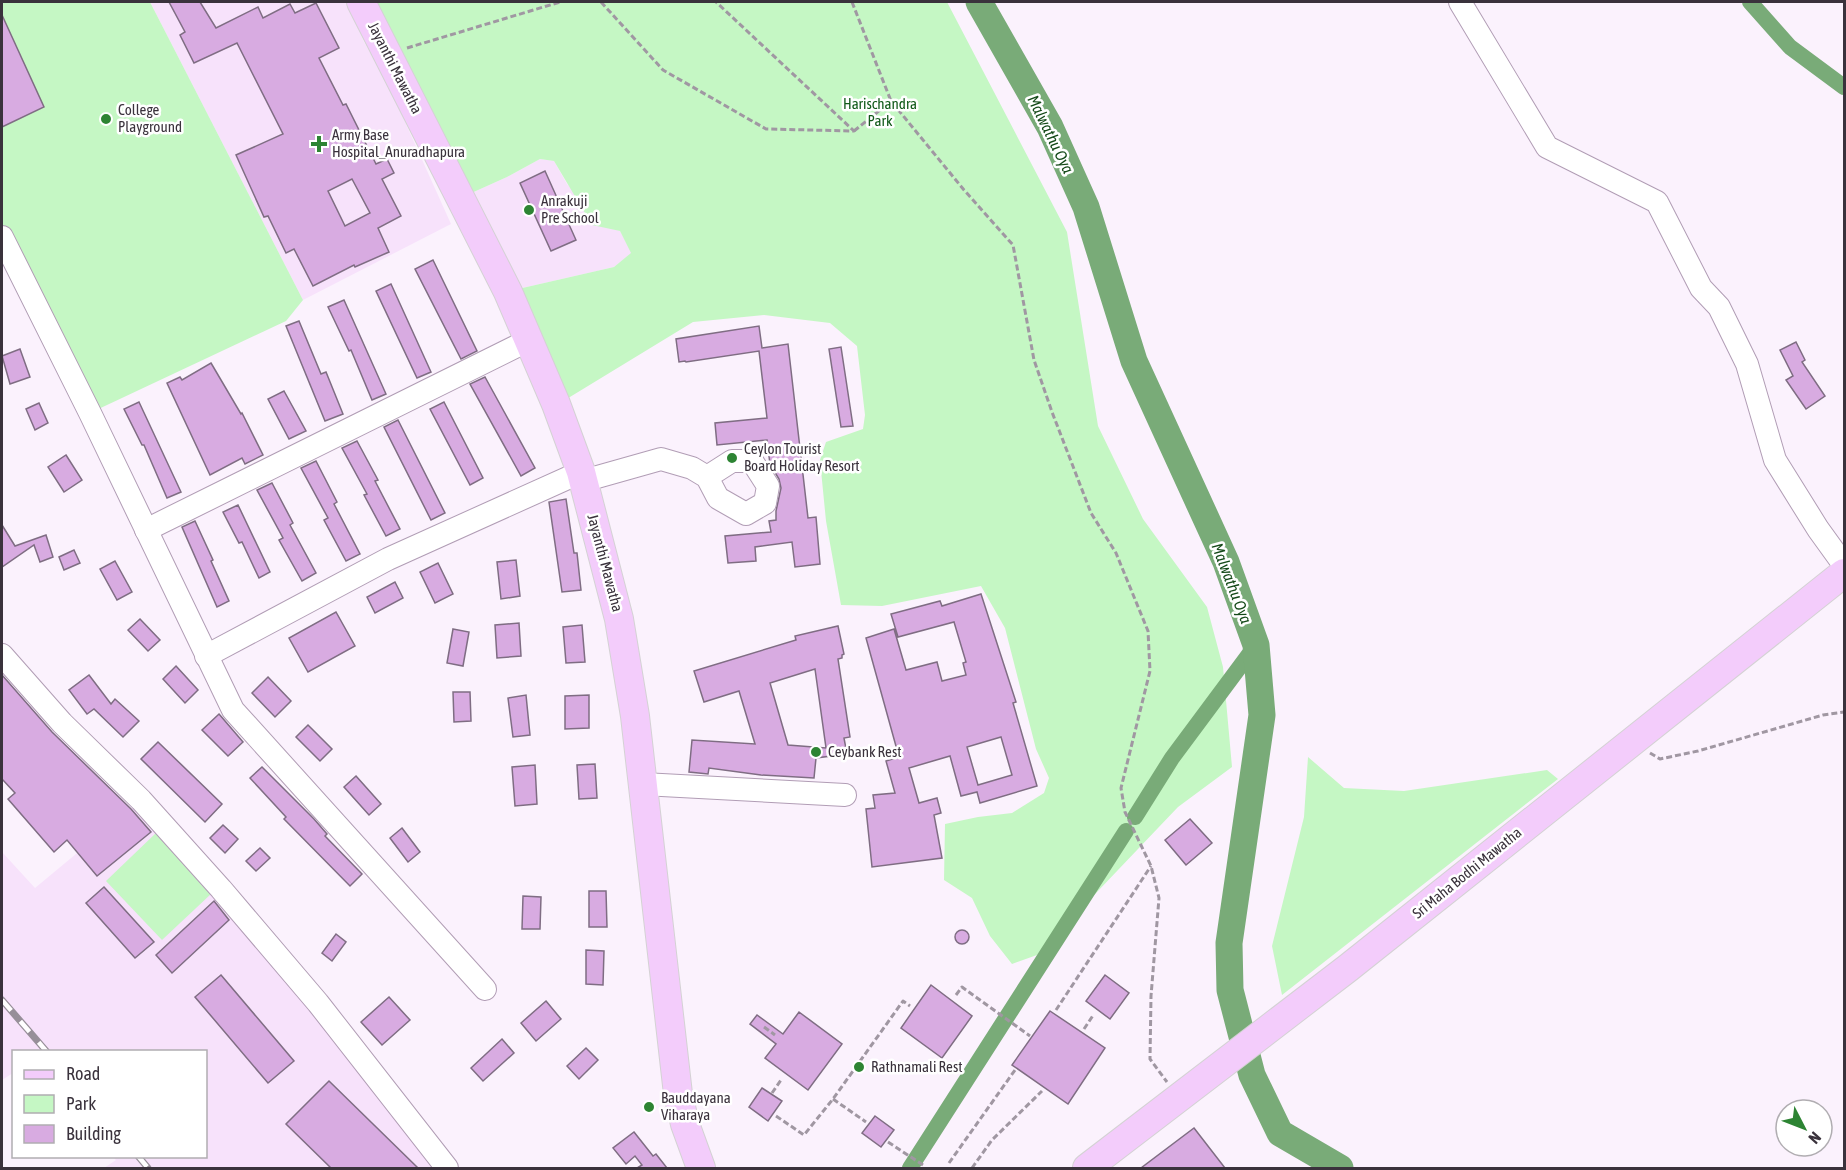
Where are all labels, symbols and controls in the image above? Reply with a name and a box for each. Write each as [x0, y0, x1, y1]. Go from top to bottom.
street label: Jayanthi Mawatha [365, 19, 426, 116]
water label: Malwathu Oya [1023, 92, 1078, 177]
park label: Harischandra Park [843, 95, 917, 129]
place label: College Playground [118, 101, 182, 135]
marker: College Playground [99, 112, 113, 126]
place label: Army Base Hospital_Anuradhapura [332, 126, 465, 160]
marker: Army Base Hospital_Anuradhapura [310, 135, 328, 153]
place label: Anrakuji Pre School [541, 192, 599, 226]
marker: Anrakuji Pre School [522, 203, 536, 217]
place label: Ceylon Tourist Board Holiday Resort [744, 440, 860, 474]
marker: Ceylon Tourist Board Holiday Resort [725, 451, 739, 465]
street label: Jayanthi Mawatha [584, 512, 627, 614]
water label: Malwathu Oya [1208, 540, 1256, 627]
place label: Ceybank Rest [828, 743, 902, 760]
marker: Ceybank Rest [809, 745, 823, 759]
street label: Sri Maha Bodhi Mawatha [1409, 824, 1525, 922]
legend [12, 1050, 207, 1158]
place label: Rathnamali Rest [871, 1058, 963, 1075]
marker: Rathnamali Rest [852, 1060, 866, 1074]
text: Road [66, 1063, 100, 1084]
place label: Bauddayana Viharaya [661, 1089, 731, 1123]
text: Park [66, 1093, 96, 1114]
north arrow [1774, 1098, 1834, 1158]
marker: Bauddayana Viharaya [642, 1100, 656, 1114]
text: Building [66, 1123, 121, 1144]
text: N [1805, 1129, 1825, 1148]

